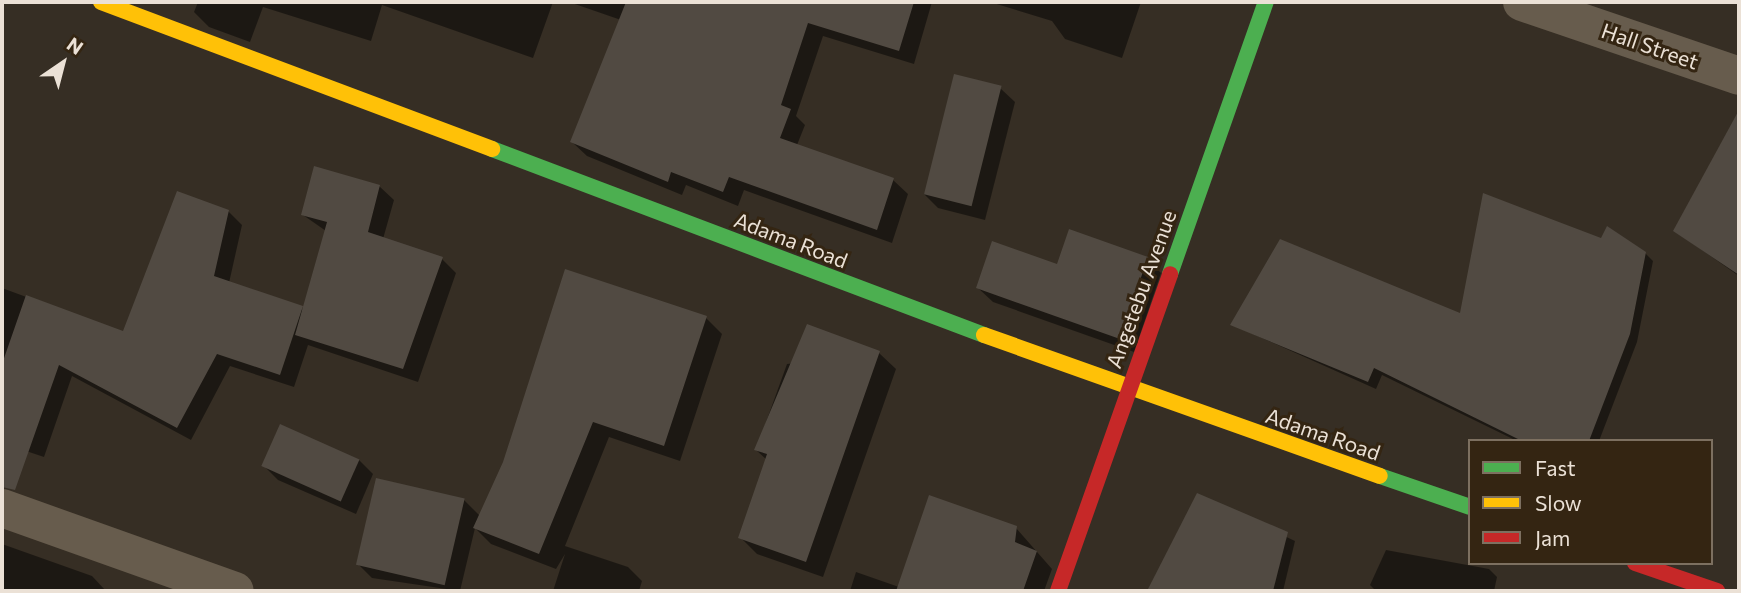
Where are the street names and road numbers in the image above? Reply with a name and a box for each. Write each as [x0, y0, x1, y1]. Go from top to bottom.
street label: Hall Street [1598, 18, 1702, 74]
street label: Adama Road [731, 207, 851, 273]
street label: Angetebu Avenue [1101, 207, 1181, 371]
street label: Adama Road [1262, 403, 1384, 465]

